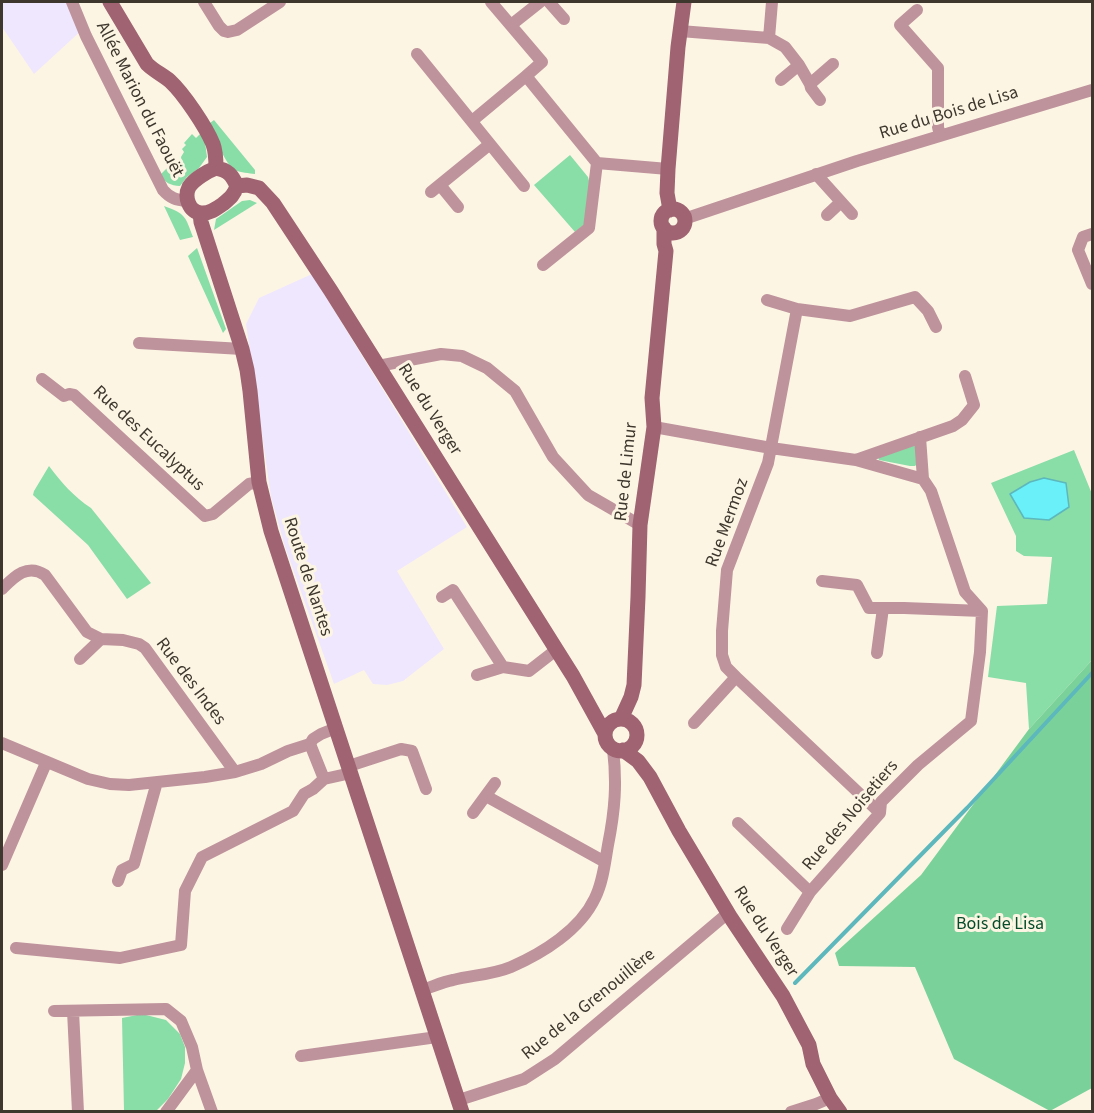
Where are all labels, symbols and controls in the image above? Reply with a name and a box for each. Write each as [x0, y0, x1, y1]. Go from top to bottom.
street label: Allée Marion du Faouët [90, 19, 188, 181]
street label: Rue du Bois de Lisa [877, 83, 1021, 145]
street label: Rue du Verger [392, 360, 466, 460]
street label: Rue des Eucalyptus [88, 382, 208, 496]
street label: Rue de Limur [611, 422, 643, 522]
street label: Rue Mermoz [702, 476, 754, 570]
street label: Route de Nantes [278, 515, 336, 639]
street label: Rue des Indes [150, 634, 230, 730]
street label: Rue des Noisetiers [798, 756, 904, 876]
street label: Rue du Verger [728, 883, 802, 981]
park label: Bois de Lisa [956, 914, 1044, 936]
street label: Rue de la Grenouillère [518, 945, 660, 1065]

